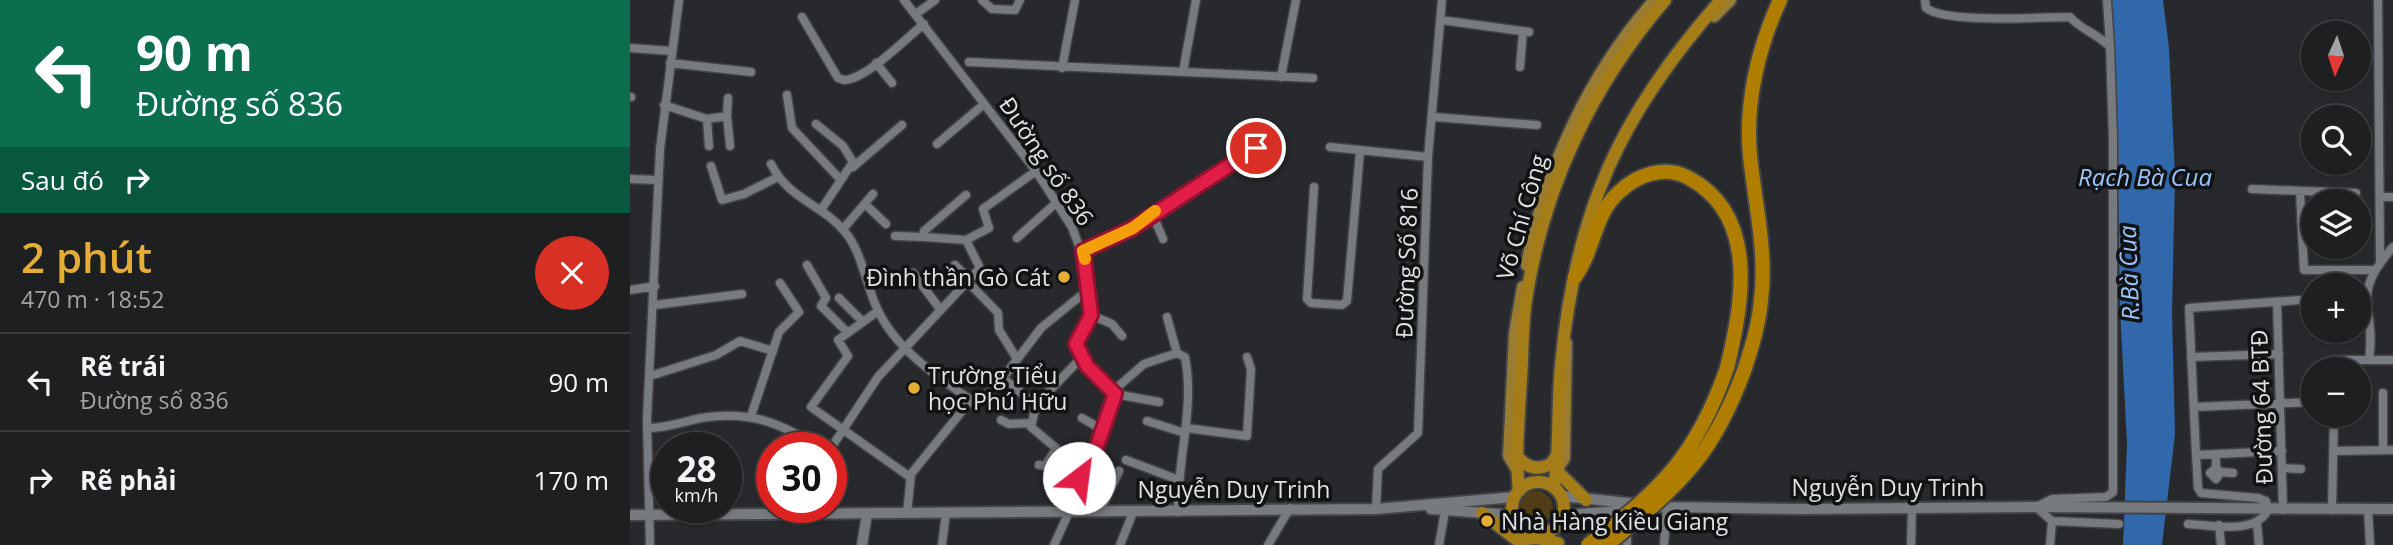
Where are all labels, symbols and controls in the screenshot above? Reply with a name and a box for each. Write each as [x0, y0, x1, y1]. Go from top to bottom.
text: 90 m [136, 19, 253, 85]
north arrow [2301, 21, 2371, 91]
map controls [2301, 21, 2371, 427]
icon: left [21, 28, 112, 119]
text: Đường số 836 [136, 82, 343, 125]
street label: Đường số 836 [992, 90, 1102, 232]
button: search [2301, 105, 2371, 175]
pin [1226, 118, 1286, 178]
icon: arrive [1237, 129, 1275, 167]
street label: Võ Chí Công [1488, 150, 1554, 283]
water label: Rạch Bà Cua [2078, 160, 2212, 193]
icon: right [118, 161, 156, 199]
text: Sau đó [21, 162, 104, 198]
street label: Đường Số 816 [1387, 187, 1425, 339]
button: layers [2301, 189, 2371, 259]
water label: R.Bà Cua [2110, 224, 2146, 321]
text: 2 phút [21, 228, 152, 285]
button: close [535, 236, 609, 310]
place label: Đình thần Gò Cát [866, 261, 1050, 293]
marker: Đình thần Gò Cát [1056, 269, 1072, 285]
button: + [2301, 273, 2371, 343]
text: 470 m · 18:52 [21, 283, 164, 315]
street label: Đường 64 BTĐ [2242, 329, 2280, 485]
text: Rẽ trái [80, 348, 166, 384]
button: − [2301, 357, 2371, 427]
place label: Trường Tiểu học Phú Hữu [928, 359, 1067, 417]
icon: left [21, 363, 59, 401]
text: 90 m [548, 364, 609, 400]
marker: Trường Tiểu học Phú Hữu [906, 380, 922, 396]
text: Đường số 836 [80, 384, 229, 416]
speed limit sign: 30 [756, 432, 847, 523]
position arrow [1042, 441, 1116, 515]
text: 28 [676, 445, 717, 492]
icon: right [21, 461, 59, 499]
text: Rẽ phải [80, 462, 176, 498]
text: 170 m [534, 462, 609, 498]
street label: Nguyễn Duy Trinh [1792, 471, 1984, 503]
street label: Nguyễn Duy Trinh [1138, 473, 1330, 505]
text: km/h [675, 483, 718, 507]
place label: Nhà Hàng Kiều Giang [1501, 505, 1729, 537]
marker: Nhà Hàng Kiều Giang [1479, 513, 1495, 529]

